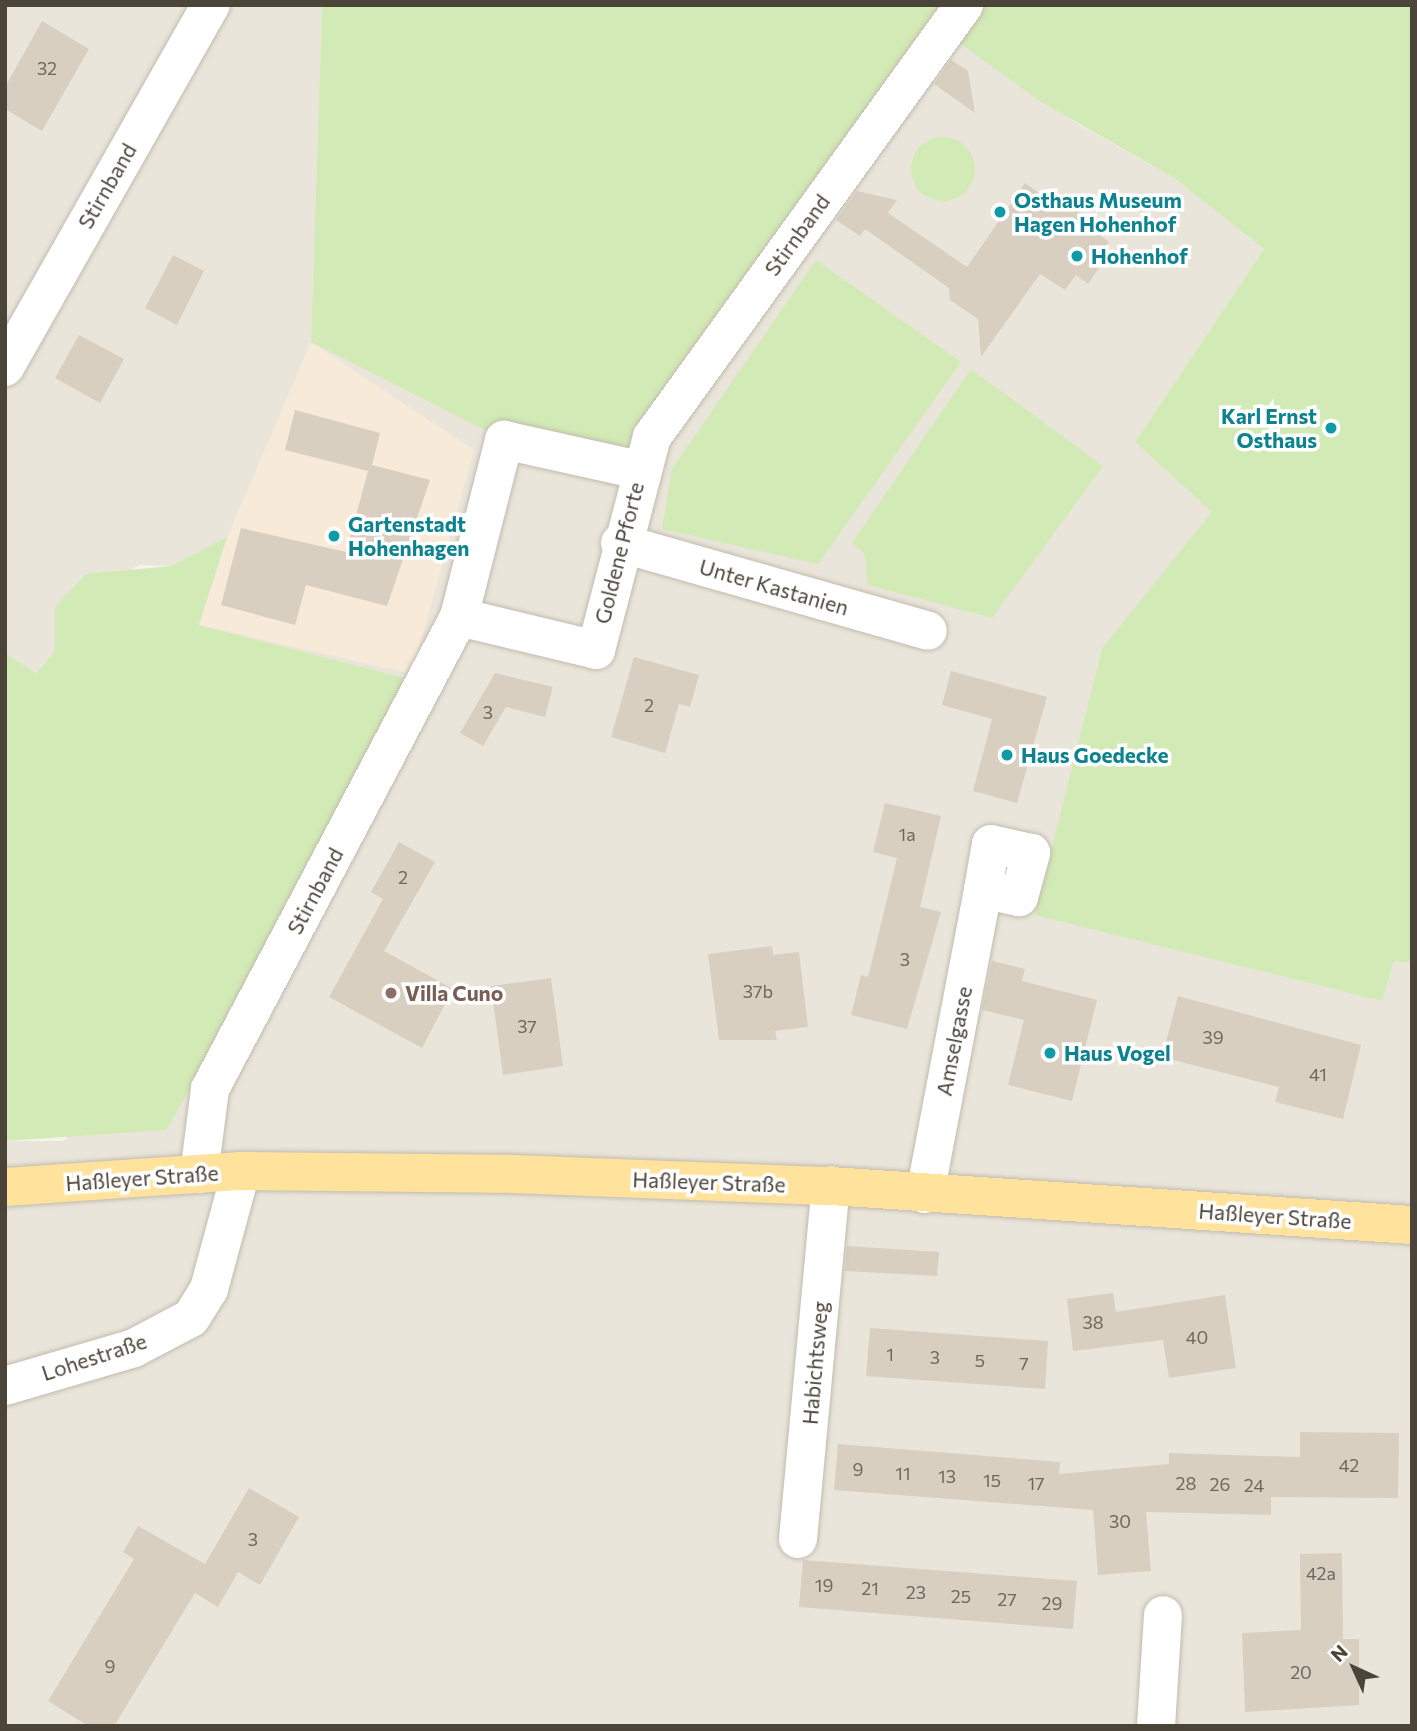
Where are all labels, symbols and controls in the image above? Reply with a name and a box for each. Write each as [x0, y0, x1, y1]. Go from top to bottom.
house number: 32 [37, 57, 57, 79]
street label: Stirnband [73, 139, 141, 233]
place label: Osthaus Museum Hagen Hohenhof [1014, 187, 1182, 237]
street label: Stirnband [759, 190, 835, 280]
marker: Osthaus Museum Hagen Hohenhof [992, 204, 1008, 220]
place label: Hohenhof [1091, 243, 1188, 269]
marker: Hohenhof [1069, 248, 1085, 264]
place label: Karl Ernst Osthaus [1221, 403, 1317, 453]
marker: Karl Ernst Osthaus [1323, 420, 1339, 436]
street label: Goldene Pforte [589, 480, 649, 626]
place label: Gartenstadt Hohenhagen [348, 511, 469, 561]
marker: Gartenstadt Hohenhagen [326, 528, 342, 544]
street label: Unter Kastanien [696, 554, 852, 620]
house number: 2 [644, 694, 654, 716]
house number: 3 [483, 701, 493, 723]
place label: Haus Goedecke [1021, 742, 1169, 768]
marker: Haus Goedecke [999, 747, 1015, 763]
house number: 1a [898, 823, 916, 845]
street label: Stirnband [282, 844, 348, 938]
house number: 2 [398, 866, 408, 888]
house number: 3 [900, 948, 910, 970]
place label: Villa Cuno [405, 980, 503, 1006]
house number: 37b [743, 980, 773, 1002]
street label: Amselgasse [931, 984, 977, 1098]
marker: Villa Cuno [383, 985, 399, 1001]
house number: 37 [517, 1015, 537, 1037]
house number: 39 [1202, 1026, 1224, 1048]
place label: Haus Vogel [1064, 1040, 1171, 1066]
marker: Haus Vogel [1042, 1045, 1058, 1061]
house number: 41 [1309, 1063, 1327, 1085]
street label: Haßleyer Straße [65, 1160, 219, 1196]
street label: Haßleyer Straße [632, 1167, 786, 1197]
street label: Haßleyer Straße [1198, 1198, 1352, 1234]
street label: Habichtsweg [797, 1300, 833, 1426]
house number: 38 [1082, 1311, 1104, 1333]
house number: 40 [1186, 1326, 1208, 1348]
street label: Lohestraße [38, 1328, 150, 1386]
house number: 1 [886, 1343, 894, 1365]
house number: 3 [930, 1346, 940, 1368]
house number: 5 [975, 1349, 985, 1371]
house number: 7 [1019, 1352, 1029, 1374]
house number: 42 [1339, 1454, 1359, 1476]
house number: 9 [853, 1458, 863, 1480]
house number: 11 [895, 1462, 911, 1484]
house number: 13 [938, 1465, 956, 1487]
house number: 15 [983, 1469, 1001, 1491]
house number: 17 [1027, 1472, 1045, 1494]
house number: 28 [1176, 1472, 1196, 1494]
house number: 26 [1210, 1473, 1230, 1495]
house number: 24 [1244, 1474, 1264, 1496]
house number: 30 [1109, 1510, 1131, 1532]
house number: 3 [248, 1528, 258, 1550]
house number: 42a [1306, 1562, 1336, 1584]
house number: 19 [815, 1574, 833, 1596]
house number: 21 [861, 1577, 879, 1599]
house number: 23 [906, 1581, 926, 1603]
house number: 25 [951, 1585, 971, 1607]
house number: 27 [997, 1588, 1017, 1610]
house number: 29 [1042, 1592, 1062, 1614]
north arrow [1319, 1633, 1389, 1703]
text: N [1326, 1640, 1352, 1666]
house number: 9 [105, 1655, 115, 1677]
house number: 20 [1290, 1661, 1312, 1683]

